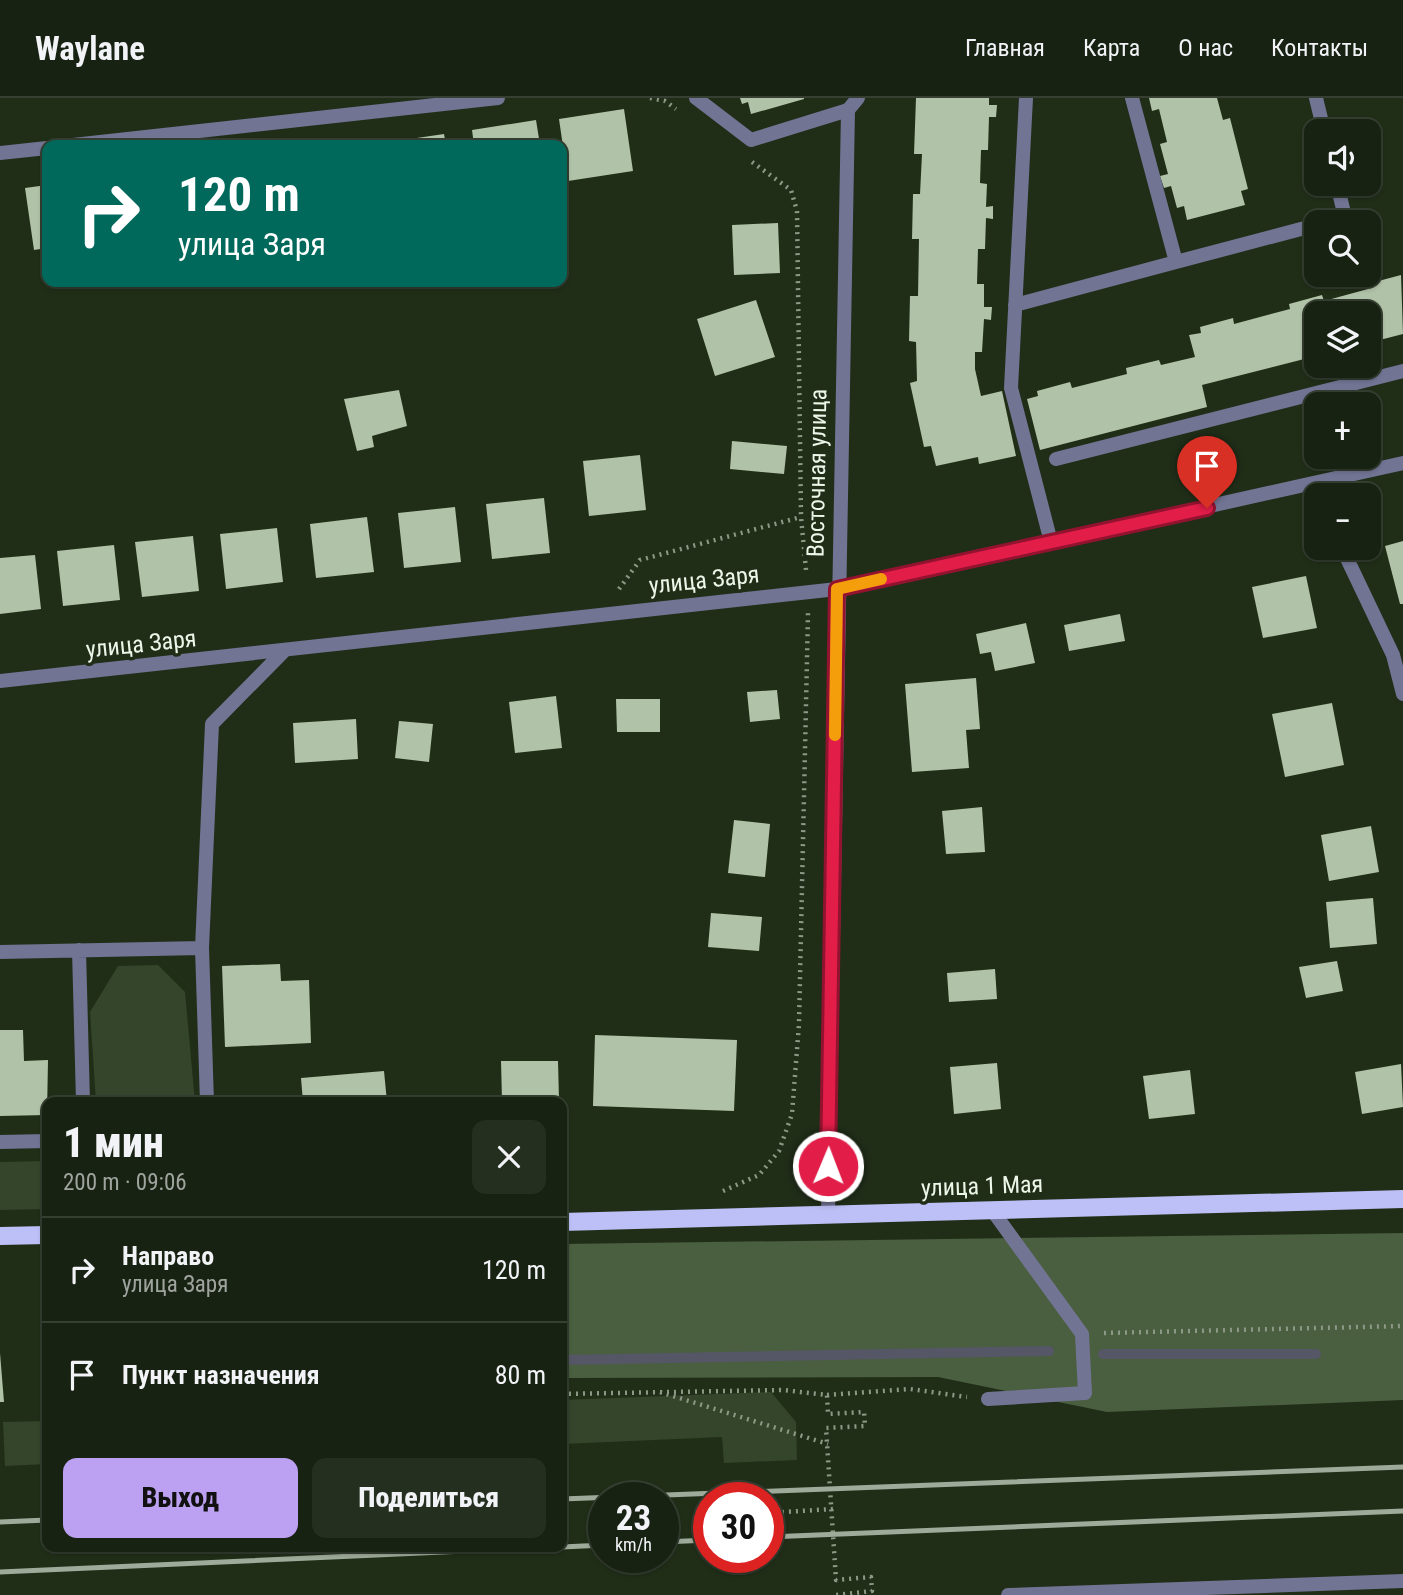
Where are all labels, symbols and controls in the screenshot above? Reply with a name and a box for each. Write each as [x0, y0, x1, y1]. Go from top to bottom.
text: Waylane [35, 29, 145, 68]
text: Главная [965, 34, 1045, 62]
text: Карта [1083, 34, 1140, 62]
text: О нас [1178, 34, 1233, 62]
text: Контакты [1271, 34, 1368, 62]
map controls [1304, 119, 1381, 560]
button: sound [1304, 119, 1381, 196]
text: 120 m [178, 166, 300, 223]
icon: right [63, 168, 154, 259]
button: search [1304, 210, 1381, 287]
text: улица Заря [178, 225, 326, 263]
button: layers [1304, 301, 1381, 378]
street label: Восточная улица [802, 389, 832, 557]
button: + [1304, 392, 1381, 469]
pin [1177, 436, 1237, 508]
icon: arrive [1188, 447, 1226, 485]
button: − [1304, 483, 1381, 560]
street label: улица Заря [647, 560, 761, 600]
street label: улица Заря [84, 624, 198, 664]
text: 1 мин [63, 1118, 164, 1167]
button: close [472, 1120, 546, 1194]
position arrow [791, 1129, 865, 1203]
text: 200 m · 09:06 [63, 1169, 187, 1196]
street label: улица 1 Мая [920, 1170, 1044, 1202]
text: Направо [122, 1241, 214, 1271]
icon: right [63, 1251, 101, 1289]
text: 120 m [482, 1255, 546, 1285]
text: улица Заря [122, 1271, 228, 1298]
icon: arrive [63, 1356, 101, 1394]
text: Пункт назначения [122, 1360, 320, 1390]
text: 80 m [495, 1360, 546, 1390]
button: Выход [63, 1458, 298, 1538]
button: Поделиться [312, 1458, 546, 1538]
speed limit sign: 30 [693, 1482, 784, 1573]
text: 23 [616, 1498, 651, 1539]
text: km/h [615, 1534, 652, 1555]

